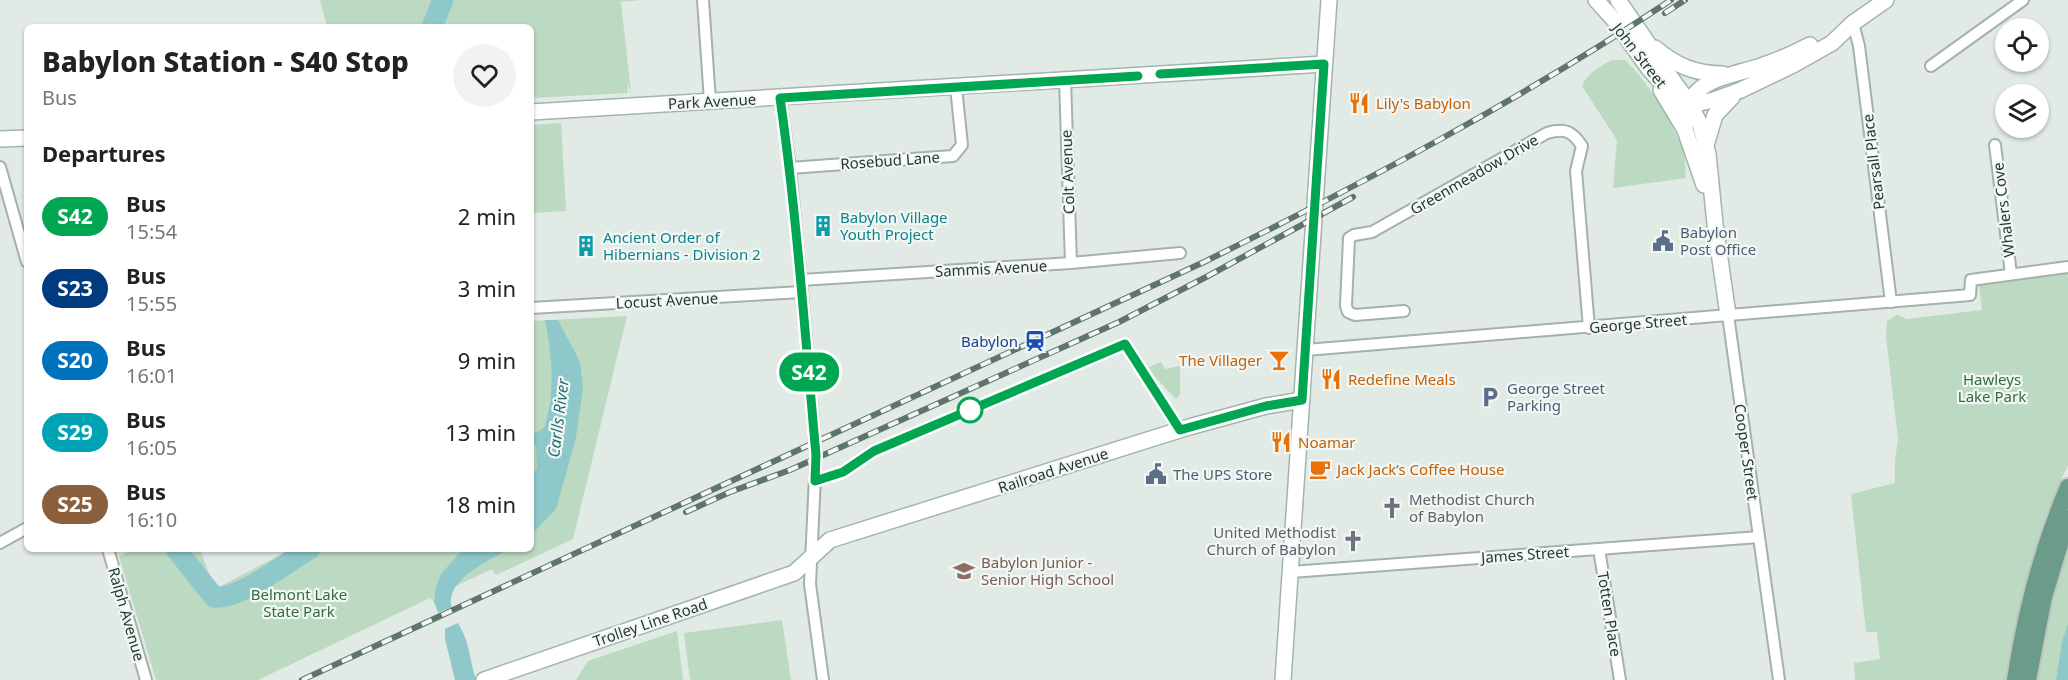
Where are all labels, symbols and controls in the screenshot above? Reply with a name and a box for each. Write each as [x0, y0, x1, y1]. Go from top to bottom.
street label: John Street [1607, 17, 1672, 92]
map controls [1995, 18, 2049, 138]
button: locate [1995, 18, 2049, 72]
text: Babylon Station - S40 Stop [42, 42, 409, 80]
button: heart [453, 44, 516, 107]
text: Bus [42, 84, 77, 111]
button: layers [1995, 84, 2049, 138]
street label: Park Avenue [667, 89, 757, 113]
restaurant icon: Lily's Babylon [1347, 91, 1371, 115]
place label: Lily's Babylon [1376, 93, 1471, 113]
street label: Pearsall Place [1857, 113, 1889, 211]
street label: Colt Avenue [1056, 129, 1078, 215]
street label: Greenmeadow Drive [1406, 129, 1542, 219]
text: Departures [42, 138, 166, 168]
street label: Rosebud Lane [840, 147, 940, 173]
street label: Whalers Cove [1987, 161, 2019, 259]
text: Bus [126, 188, 166, 218]
text: 2 min [458, 201, 516, 231]
text: S42 [57, 202, 93, 230]
place label: Babylon Village Youth Project [840, 207, 948, 244]
building icon: Babylon Village Youth Project [811, 214, 835, 238]
text: 15:54 [126, 218, 177, 245]
place label: Babylon Post Office [1680, 222, 1756, 259]
place label: Ancient Order of Hibernians - Division 2 [603, 227, 761, 264]
public building icon: Babylon Post Office [1651, 229, 1675, 253]
building icon: Ancient Order of Hibernians - Division 2 [574, 234, 598, 258]
street label: Sammis Avenue [934, 255, 1048, 281]
text: Bus [126, 260, 166, 290]
text: 3 min [458, 273, 516, 303]
text: S23 [57, 274, 93, 302]
street label: Locust Avenue [615, 287, 719, 313]
text: 15:55 [126, 290, 177, 317]
street label: George Street [1588, 309, 1688, 337]
station icon: Babylon [1023, 329, 1047, 353]
place label: Babylon [961, 331, 1018, 351]
text: Bus [126, 332, 166, 362]
text: 9 min [458, 345, 516, 375]
text: S20 [57, 346, 93, 374]
bar icon: The Villager [1267, 348, 1291, 372]
place label: The Villager [1179, 350, 1262, 370]
line badge: S42 [774, 352, 844, 392]
text: S42 [791, 358, 827, 386]
text: 16:01 [126, 362, 177, 389]
restaurant icon: Redefine Meals [1319, 367, 1343, 391]
place label: Redefine Meals [1348, 369, 1456, 389]
park label: Hawleys Lake Park [1958, 369, 2026, 406]
water label: Carlls River [542, 377, 574, 459]
place label: George Street Parking [1507, 378, 1606, 415]
parking icon: George Street Parking [1478, 385, 1502, 409]
unlabelled marker [957, 397, 983, 423]
street label: Cooper Street [1730, 402, 1764, 502]
text: Bus [126, 404, 166, 434]
text: 13 min [445, 417, 516, 447]
text: S29 [57, 418, 93, 446]
restaurant icon: Noamar [1269, 430, 1293, 454]
place label: Noamar [1298, 432, 1356, 452]
text: 16:05 [126, 434, 177, 461]
street label: Railroad Avenue [995, 443, 1111, 497]
cafe icon: Jack Jack’s Coffee House [1308, 457, 1332, 481]
place label: Jack Jack’s Coffee House [1335, 459, 1504, 479]
public building icon: The UPS Store [1144, 462, 1168, 486]
place label: The UPS Store [1173, 464, 1272, 484]
text: Bus [126, 476, 166, 506]
text: 18 min [445, 489, 516, 519]
place label: Methodist Church of Babylon [1409, 489, 1535, 526]
text: S25 [57, 490, 93, 518]
church icon: Methodist Church of Babylon [1380, 496, 1404, 520]
text: 16:10 [126, 506, 177, 533]
place label: United Methodist Church of Babylon [1207, 522, 1337, 559]
church icon: United Methodist Church of Babylon [1341, 529, 1365, 553]
street label: James Street [1478, 541, 1570, 567]
place label: Babylon Junior - Senior High School [981, 552, 1114, 589]
school or university icon: Babylon Junior - Senior High School [952, 559, 976, 583]
street label: Ralph Avenue [104, 565, 150, 663]
street label: Totten Place [1593, 570, 1627, 658]
park label: Belmont Lake State Park [251, 584, 347, 621]
street label: Trolley Line Road [590, 593, 710, 651]

